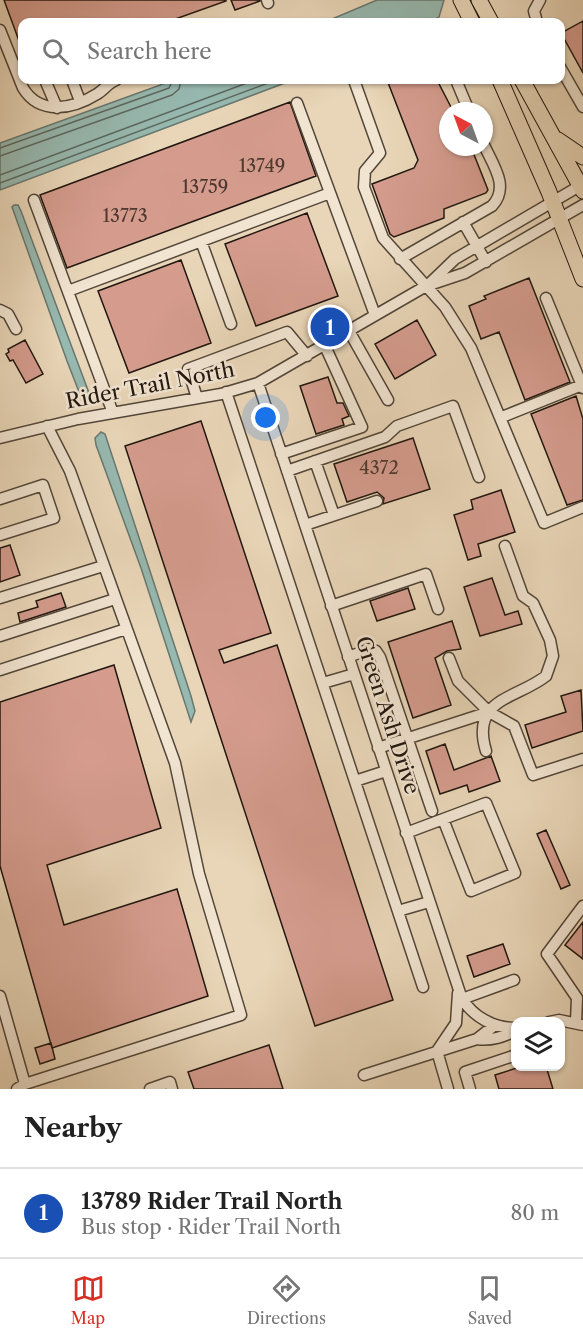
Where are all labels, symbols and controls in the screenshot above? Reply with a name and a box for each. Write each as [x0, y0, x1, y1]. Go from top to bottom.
search box [18, 18, 565, 84]
icon: search [39, 35, 72, 68]
text: Search here [87, 38, 212, 65]
north arrow [439, 102, 493, 156]
house number: 13749 [239, 155, 285, 177]
house number: 13759 [182, 176, 228, 198]
house number: 13773 [102, 205, 148, 227]
pin: 1 [310, 304, 350, 350]
street label: Rider Trail North [64, 356, 236, 414]
your location [251, 403, 280, 432]
house number: 4372 [359, 457, 399, 479]
street label: Green Ash Drive [351, 633, 425, 797]
map controls [511, 1017, 565, 1071]
button: layers [511, 1017, 565, 1071]
text: Nearby [24, 1112, 122, 1144]
text: 13789 Rider Trail North [81, 1188, 343, 1215]
text: 1 [39, 1201, 48, 1225]
text: 80 m [511, 1201, 559, 1225]
text: Bus stop · Rider Trail North [81, 1215, 341, 1239]
tab: Map [71, 1272, 105, 1328]
tab: Directions [247, 1272, 326, 1328]
tab: Saved [468, 1272, 512, 1328]

